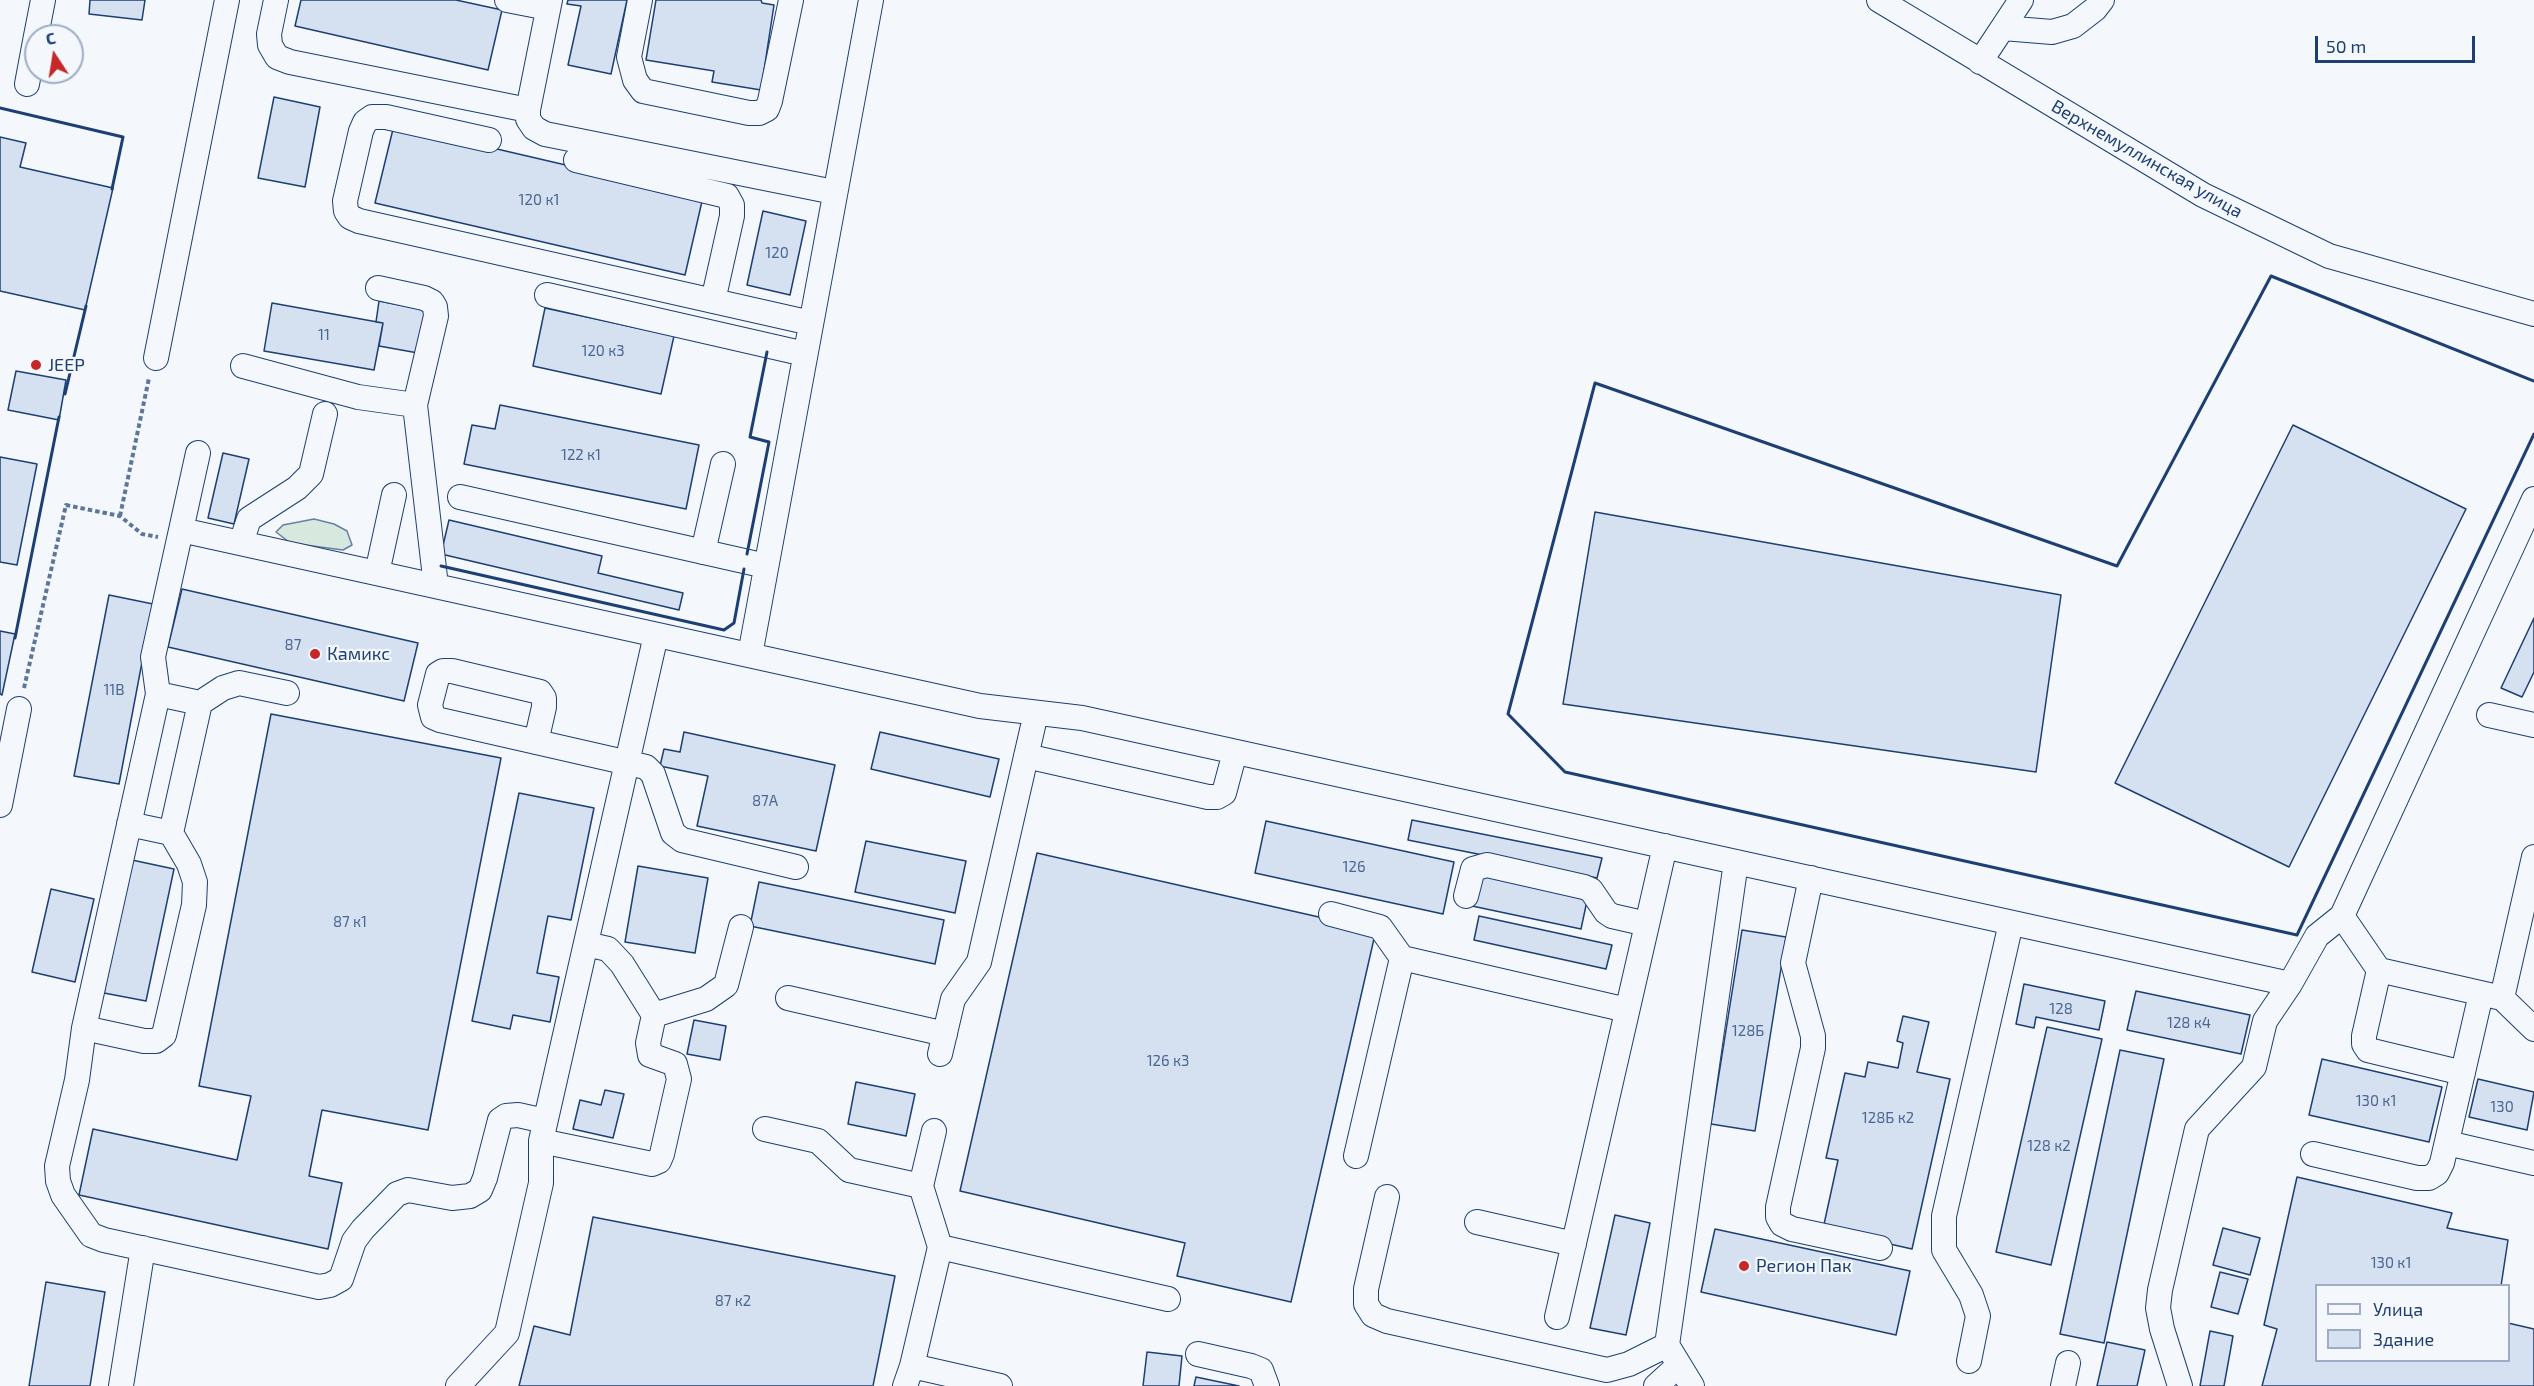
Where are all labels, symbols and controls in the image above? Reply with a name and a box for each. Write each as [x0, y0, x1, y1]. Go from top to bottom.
north arrow [24, 24, 84, 84]
scale bar [2318, 24, 2478, 62]
text: С [44, 28, 57, 48]
text: 50 m [2326, 35, 2366, 57]
street label: Верхнемуллинская улица [2047, 95, 2247, 223]
house number: 120 к1 [519, 191, 559, 209]
house number: 120 [765, 244, 789, 262]
house number: 11 [318, 326, 330, 344]
house number: 120 к3 [581, 342, 625, 360]
place label: JEEP [48, 354, 85, 376]
marker: JEEP [29, 358, 43, 372]
house number: 122 к1 [561, 446, 601, 464]
house number: 87 [285, 636, 301, 654]
place label: Камикс [327, 643, 390, 665]
marker: Камикс [308, 647, 322, 661]
house number: 11В [103, 681, 125, 699]
house number: 87А [752, 792, 778, 810]
house number: 126 [1343, 858, 1365, 876]
house number: 87 к1 [333, 913, 367, 931]
house number: 128 [2049, 1000, 2073, 1018]
house number: 128 к4 [2167, 1014, 2211, 1032]
house number: 128Б [1732, 1022, 1764, 1040]
house number: 126 к3 [1147, 1052, 1189, 1070]
house number: 130 к1 [2356, 1092, 2396, 1110]
house number: 130 [2490, 1098, 2514, 1116]
house number: 128Б к2 [1862, 1109, 1914, 1127]
house number: 128 к2 [2027, 1137, 2071, 1155]
house number: 130 к1 [2371, 1254, 2411, 1272]
place label: Регион Пак [1756, 1255, 1852, 1277]
marker: Регион Пак [1737, 1259, 1751, 1273]
legend [2315, 1284, 2510, 1362]
house number: 87 к2 [715, 1292, 751, 1310]
text: Улица [2373, 1298, 2423, 1320]
text: Здание [2373, 1328, 2434, 1350]

